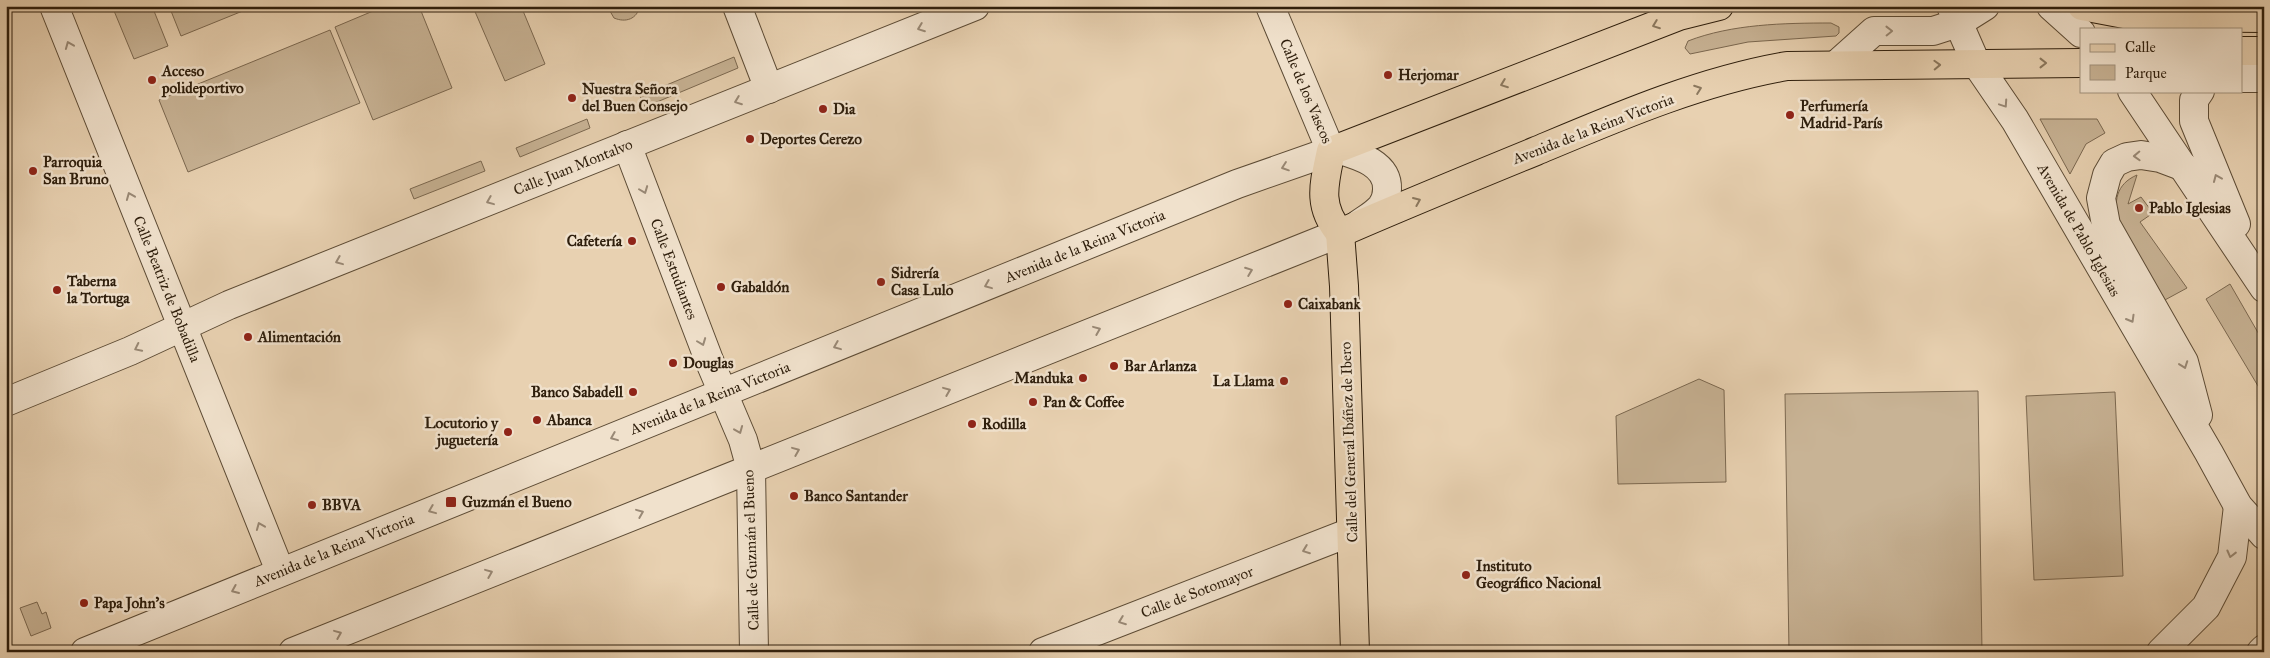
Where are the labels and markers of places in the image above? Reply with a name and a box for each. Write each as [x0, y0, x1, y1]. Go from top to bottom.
place label: Acceso polideportivo [161, 62, 244, 98]
place label: Herjomar [1398, 66, 1459, 85]
marker: Herjomar [1382, 69, 1394, 81]
marker: Acceso polideportivo [146, 74, 158, 86]
place label: Nuestra Señora del Buen Consejo [582, 80, 688, 116]
marker: Nuestra Señora del Buen Consejo [566, 92, 578, 104]
place label: Perfumería Madrid-París [1800, 97, 1883, 132]
place label: Dia [833, 100, 856, 118]
marker: Dia [817, 103, 829, 115]
marker: Perfumería Madrid-París [1784, 109, 1796, 121]
place label: Deportes Cerezo [760, 130, 862, 149]
marker: Deportes Cerezo [744, 133, 756, 145]
place label: Parroquia San Bruno [43, 153, 109, 188]
marker: Parroquia San Bruno [27, 165, 39, 177]
place label: Pablo Iglesias [2149, 199, 2231, 218]
marker: Pablo Iglesias [2133, 202, 2145, 214]
place label: Cafetería [567, 232, 623, 250]
marker: Cafetería [626, 235, 638, 247]
place label: Sidrería Casa Lulo [891, 264, 954, 299]
place label: Taberna la Tortuga [66, 272, 130, 308]
marker: Sidrería Casa Lulo [875, 276, 887, 288]
place label: Gabaldón [731, 278, 790, 296]
marker: Gabaldón [715, 281, 727, 293]
marker: Taberna la Tortuga [51, 284, 63, 296]
place label: Caixabank [1298, 295, 1361, 313]
marker: Caixabank [1282, 298, 1294, 310]
place label: Alimentación [257, 328, 342, 346]
marker: Alimentación [242, 331, 254, 343]
place label: Douglas [683, 354, 734, 373]
marker: Douglas [667, 357, 679, 369]
place label: Bar Arlanza [1124, 357, 1197, 375]
marker: Bar Arlanza [1108, 360, 1120, 372]
place label: Manduka [1014, 369, 1074, 387]
marker: Manduka [1077, 372, 1089, 384]
place label: La Llama [1213, 372, 1275, 390]
marker: La Llama [1278, 375, 1290, 387]
place label: Banco Sabadell [531, 383, 624, 401]
marker: Banco Sabadell [627, 386, 639, 398]
place label: Pan & Coffee [1043, 393, 1125, 411]
marker: Pan & Coffee [1027, 396, 1039, 408]
place label: Abanca [546, 411, 592, 429]
place label: Locutorio y juguetería [424, 414, 499, 450]
marker: Abanca [531, 414, 543, 426]
place label: Rodilla [982, 415, 1027, 433]
marker: Rodilla [966, 418, 978, 430]
marker: Locutorio y juguetería [502, 426, 514, 438]
place label: Banco Santander [804, 487, 908, 505]
marker: Banco Santander [788, 490, 800, 502]
place label: Guzmán el Bueno [462, 493, 572, 511]
marker: Guzmán el Bueno [444, 495, 458, 509]
place label: BBVA [322, 496, 362, 514]
marker: BBVA [306, 499, 318, 511]
place label: Instituto Geográfico Nacional [1476, 557, 1602, 593]
marker: Instituto Geográfico Nacional [1460, 569, 1472, 581]
place label: Papa John's [94, 594, 165, 613]
marker: Papa John's [78, 597, 90, 609]

